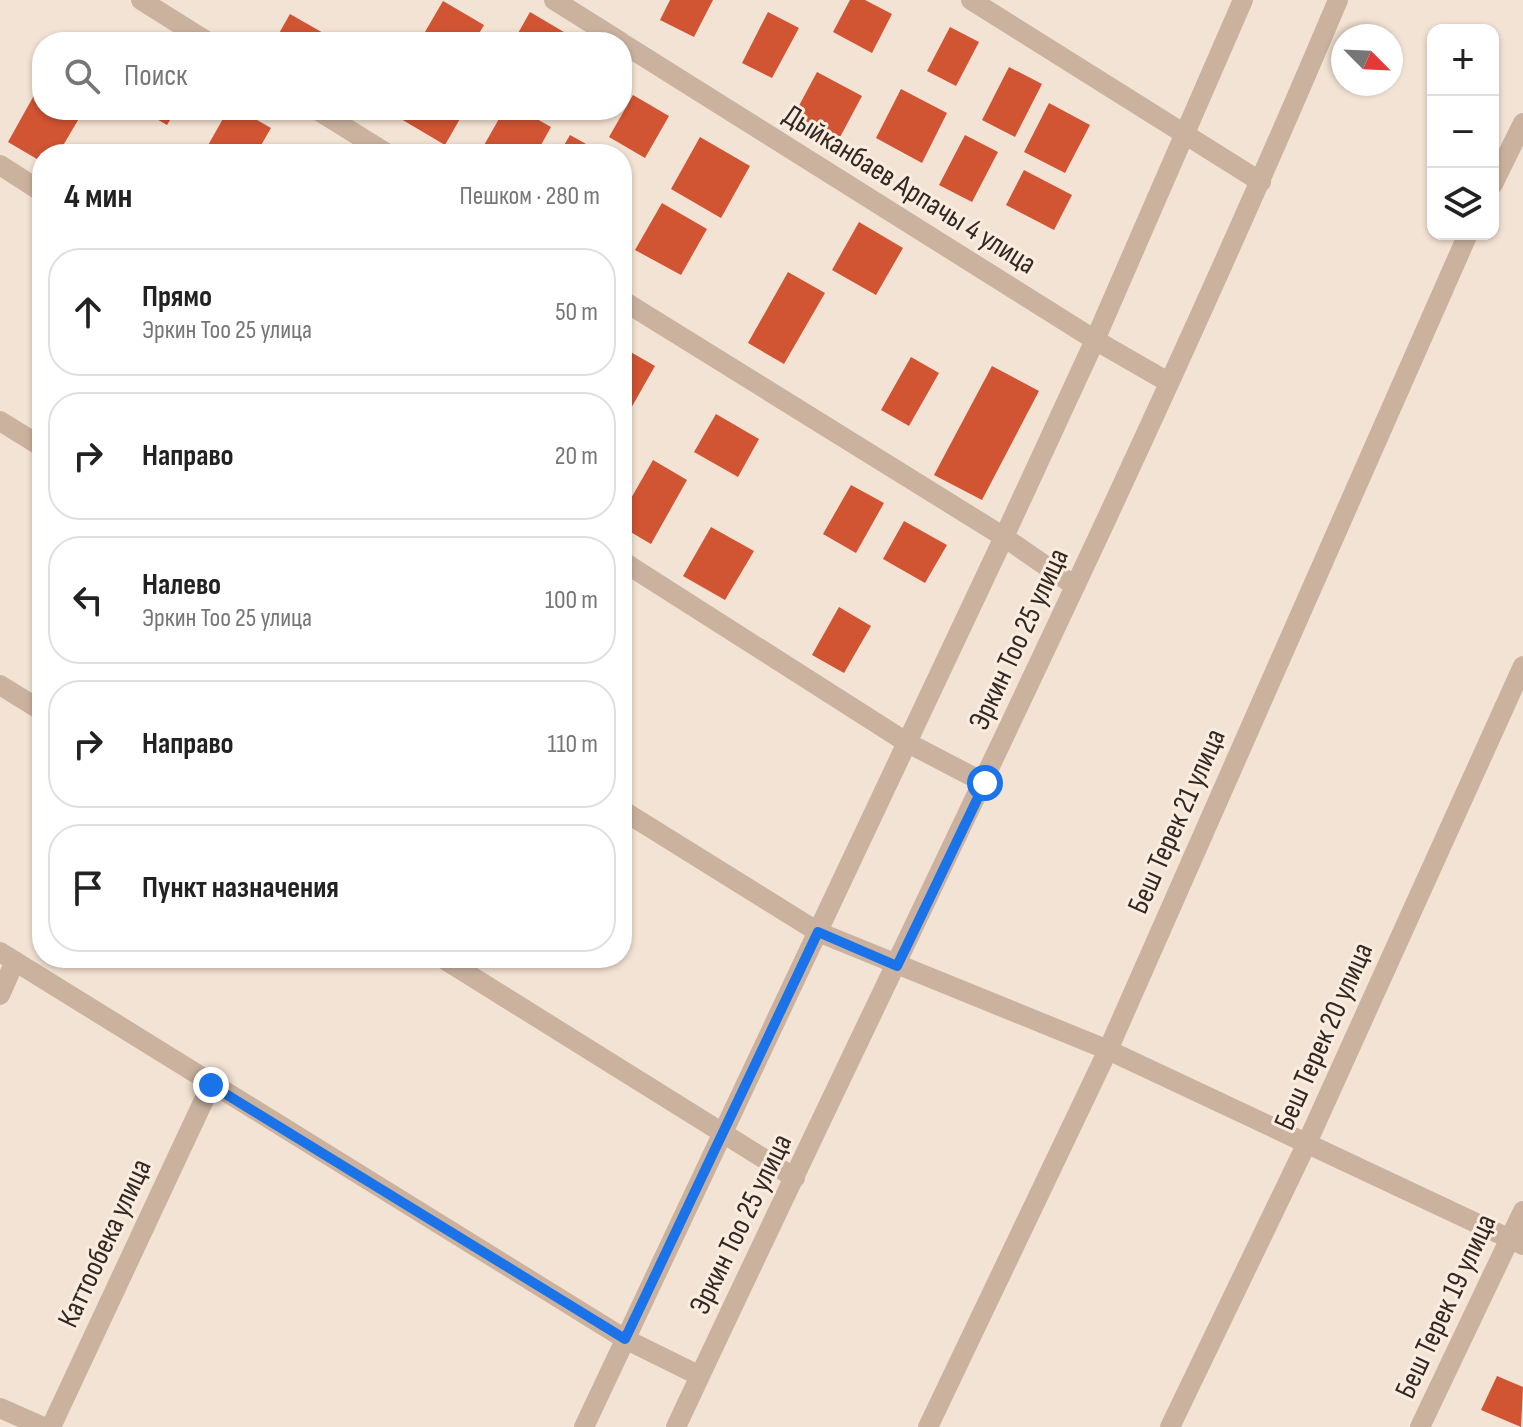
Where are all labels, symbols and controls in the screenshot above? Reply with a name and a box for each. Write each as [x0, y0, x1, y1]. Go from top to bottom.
north arrow [1331, 24, 1403, 96]
map controls [1427, 24, 1499, 240]
button: + [1427, 24, 1499, 96]
search box [32, 32, 632, 120]
icon: search [60, 54, 104, 98]
text: Поиск [124, 58, 187, 94]
button: − [1427, 96, 1499, 168]
street label: Дыйканбаев Арпачы 4 улица [776, 97, 1043, 282]
button: layers [1427, 168, 1499, 240]
text: 4 мин [64, 176, 132, 217]
text: Пешком · 280 m [460, 181, 600, 212]
text: Прямо [142, 279, 212, 315]
icon: ahead [66, 290, 110, 334]
text: 50 m [555, 297, 598, 328]
text: Эркин Тоо 25 улица [142, 315, 312, 346]
icon: right [66, 434, 110, 478]
text: Направо [142, 438, 234, 474]
text: 20 m [555, 441, 598, 472]
street label: Эркин Тоо 25 улица [961, 543, 1077, 736]
text: Налево [142, 567, 221, 603]
icon: left [66, 578, 110, 622]
text: 100 m [545, 585, 598, 616]
text: Эркин Тоо 25 улица [142, 603, 312, 634]
icon: right [66, 722, 110, 766]
street label: Беш Терек 21 улица [1120, 723, 1234, 919]
text: Направо [142, 726, 234, 762]
text: 110 m [547, 729, 598, 760]
route start [967, 765, 1003, 801]
icon: arrive [66, 866, 110, 910]
text: Пункт назначения [142, 870, 339, 906]
street label: Беш Терек 20 улица [1267, 937, 1381, 1136]
route end [193, 1067, 229, 1103]
street label: Эркин Тоо 25 улица [682, 1128, 800, 1320]
street label: Каттообека улица [50, 1153, 160, 1333]
street label: Беш Терек 19 улица [1387, 1209, 1504, 1404]

